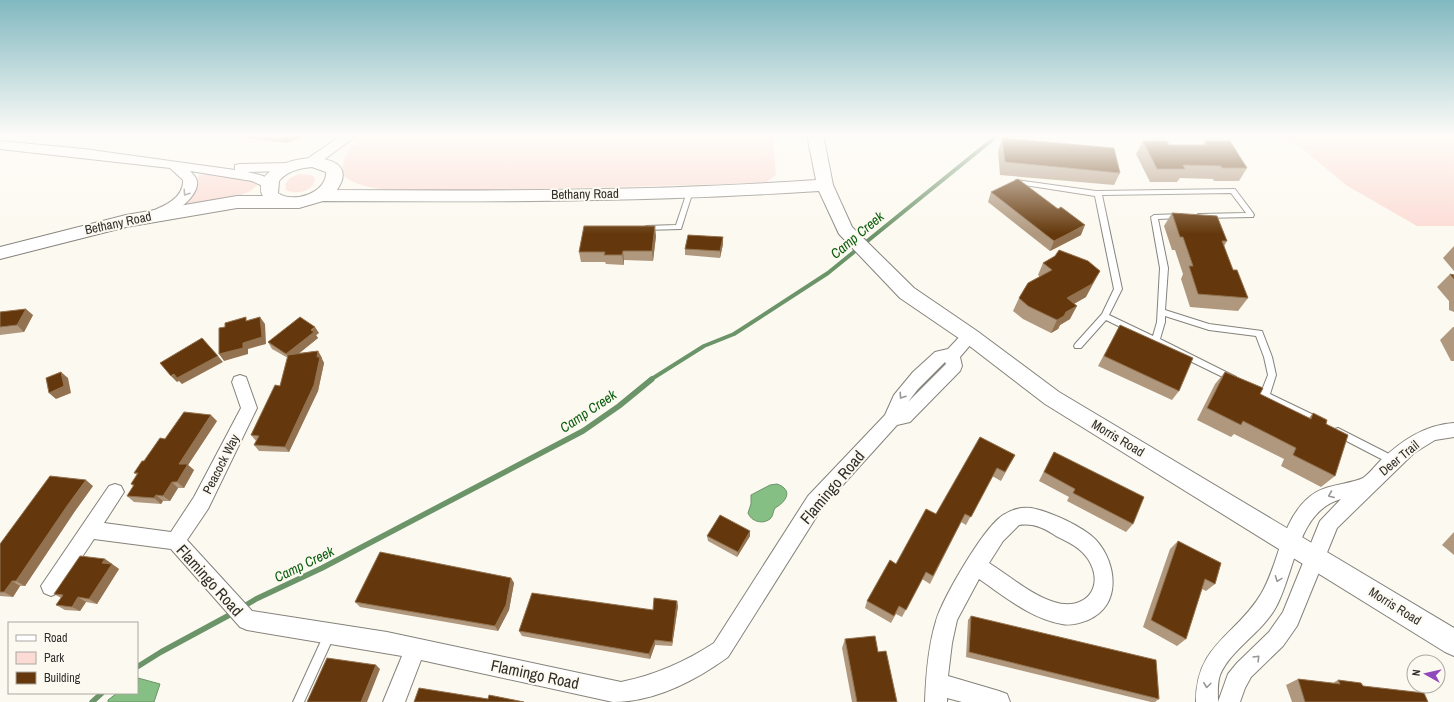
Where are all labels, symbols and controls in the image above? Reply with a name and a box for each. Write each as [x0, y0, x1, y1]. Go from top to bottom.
street label: Bethany Road [551, 185, 619, 203]
one-way arrow [183, 189, 191, 196]
water label: Camp Creek [827, 207, 888, 263]
street label: Bethany Road [83, 208, 153, 238]
water label: Camp Creek [556, 385, 621, 436]
one-way arrow [900, 391, 907, 398]
street label: Morris Road [1088, 416, 1148, 460]
street label: Peacock Way [199, 431, 244, 497]
street label: Deer Trail [1375, 437, 1423, 479]
street label: Flamingo Road [795, 446, 869, 528]
one-way arrow [1328, 490, 1335, 498]
street label: Flamingo Road [172, 539, 248, 621]
water label: Camp Creek [271, 541, 338, 586]
one-way arrow [1274, 576, 1282, 583]
street label: Morris Road [1366, 583, 1424, 629]
legend [8, 622, 138, 694]
text: Road [44, 630, 68, 646]
text: Park [44, 650, 64, 666]
street label: Flamingo Road [489, 654, 581, 694]
north arrow [1406, 654, 1446, 694]
one-way arrow [1252, 655, 1260, 663]
text: N [1409, 668, 1423, 677]
text: Building [44, 670, 81, 686]
one-way arrow [1202, 682, 1211, 688]

